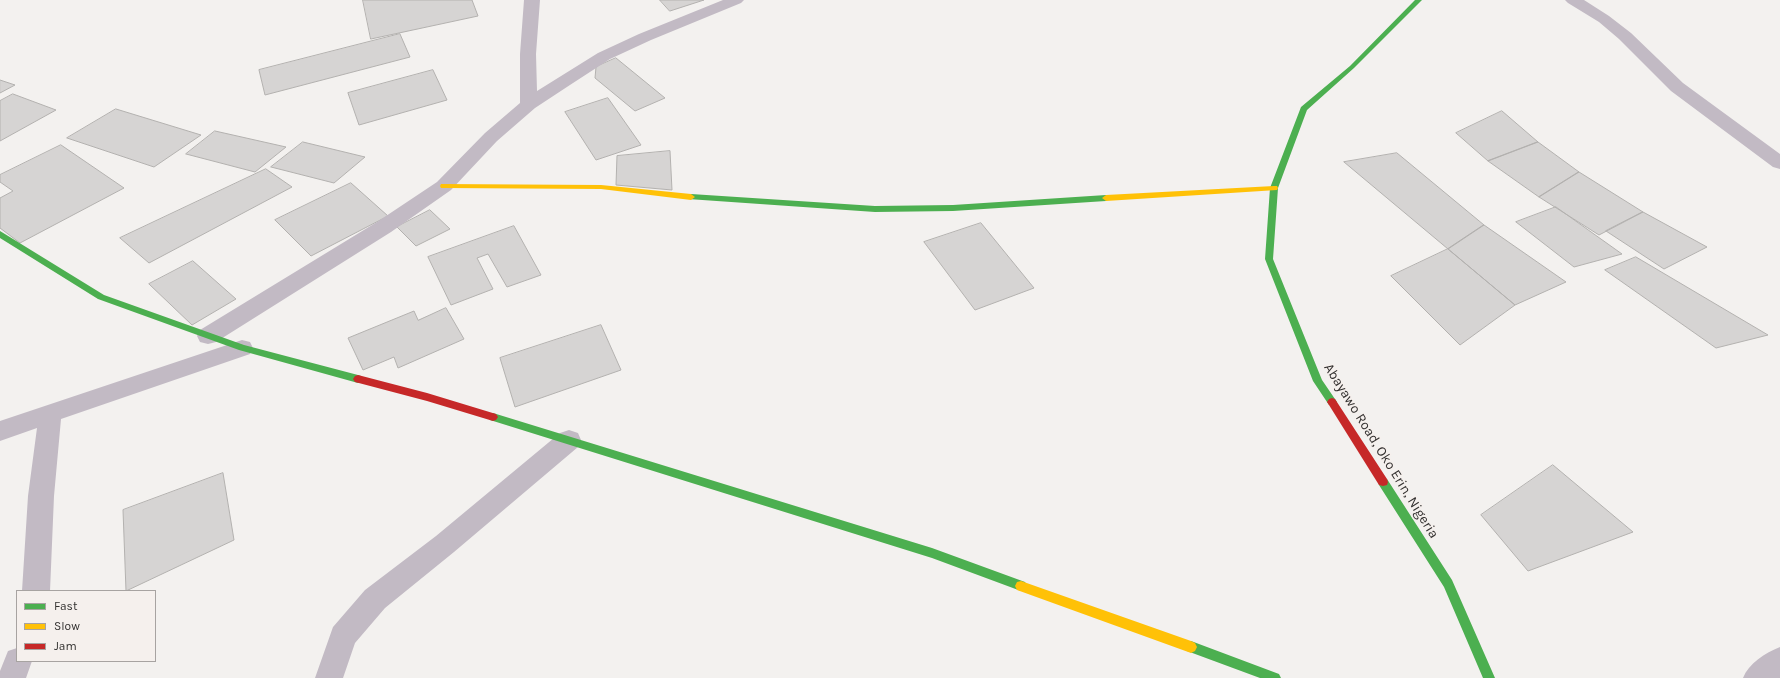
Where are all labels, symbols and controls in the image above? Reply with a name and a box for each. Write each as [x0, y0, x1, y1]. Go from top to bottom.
street label: Abayawo Road, Oko Erin, Nigeria [1320, 360, 1442, 542]
legend [16, 590, 156, 662]
text: Fast [54, 599, 77, 613]
text: Slow [54, 619, 80, 633]
text: Jam [54, 639, 77, 653]

